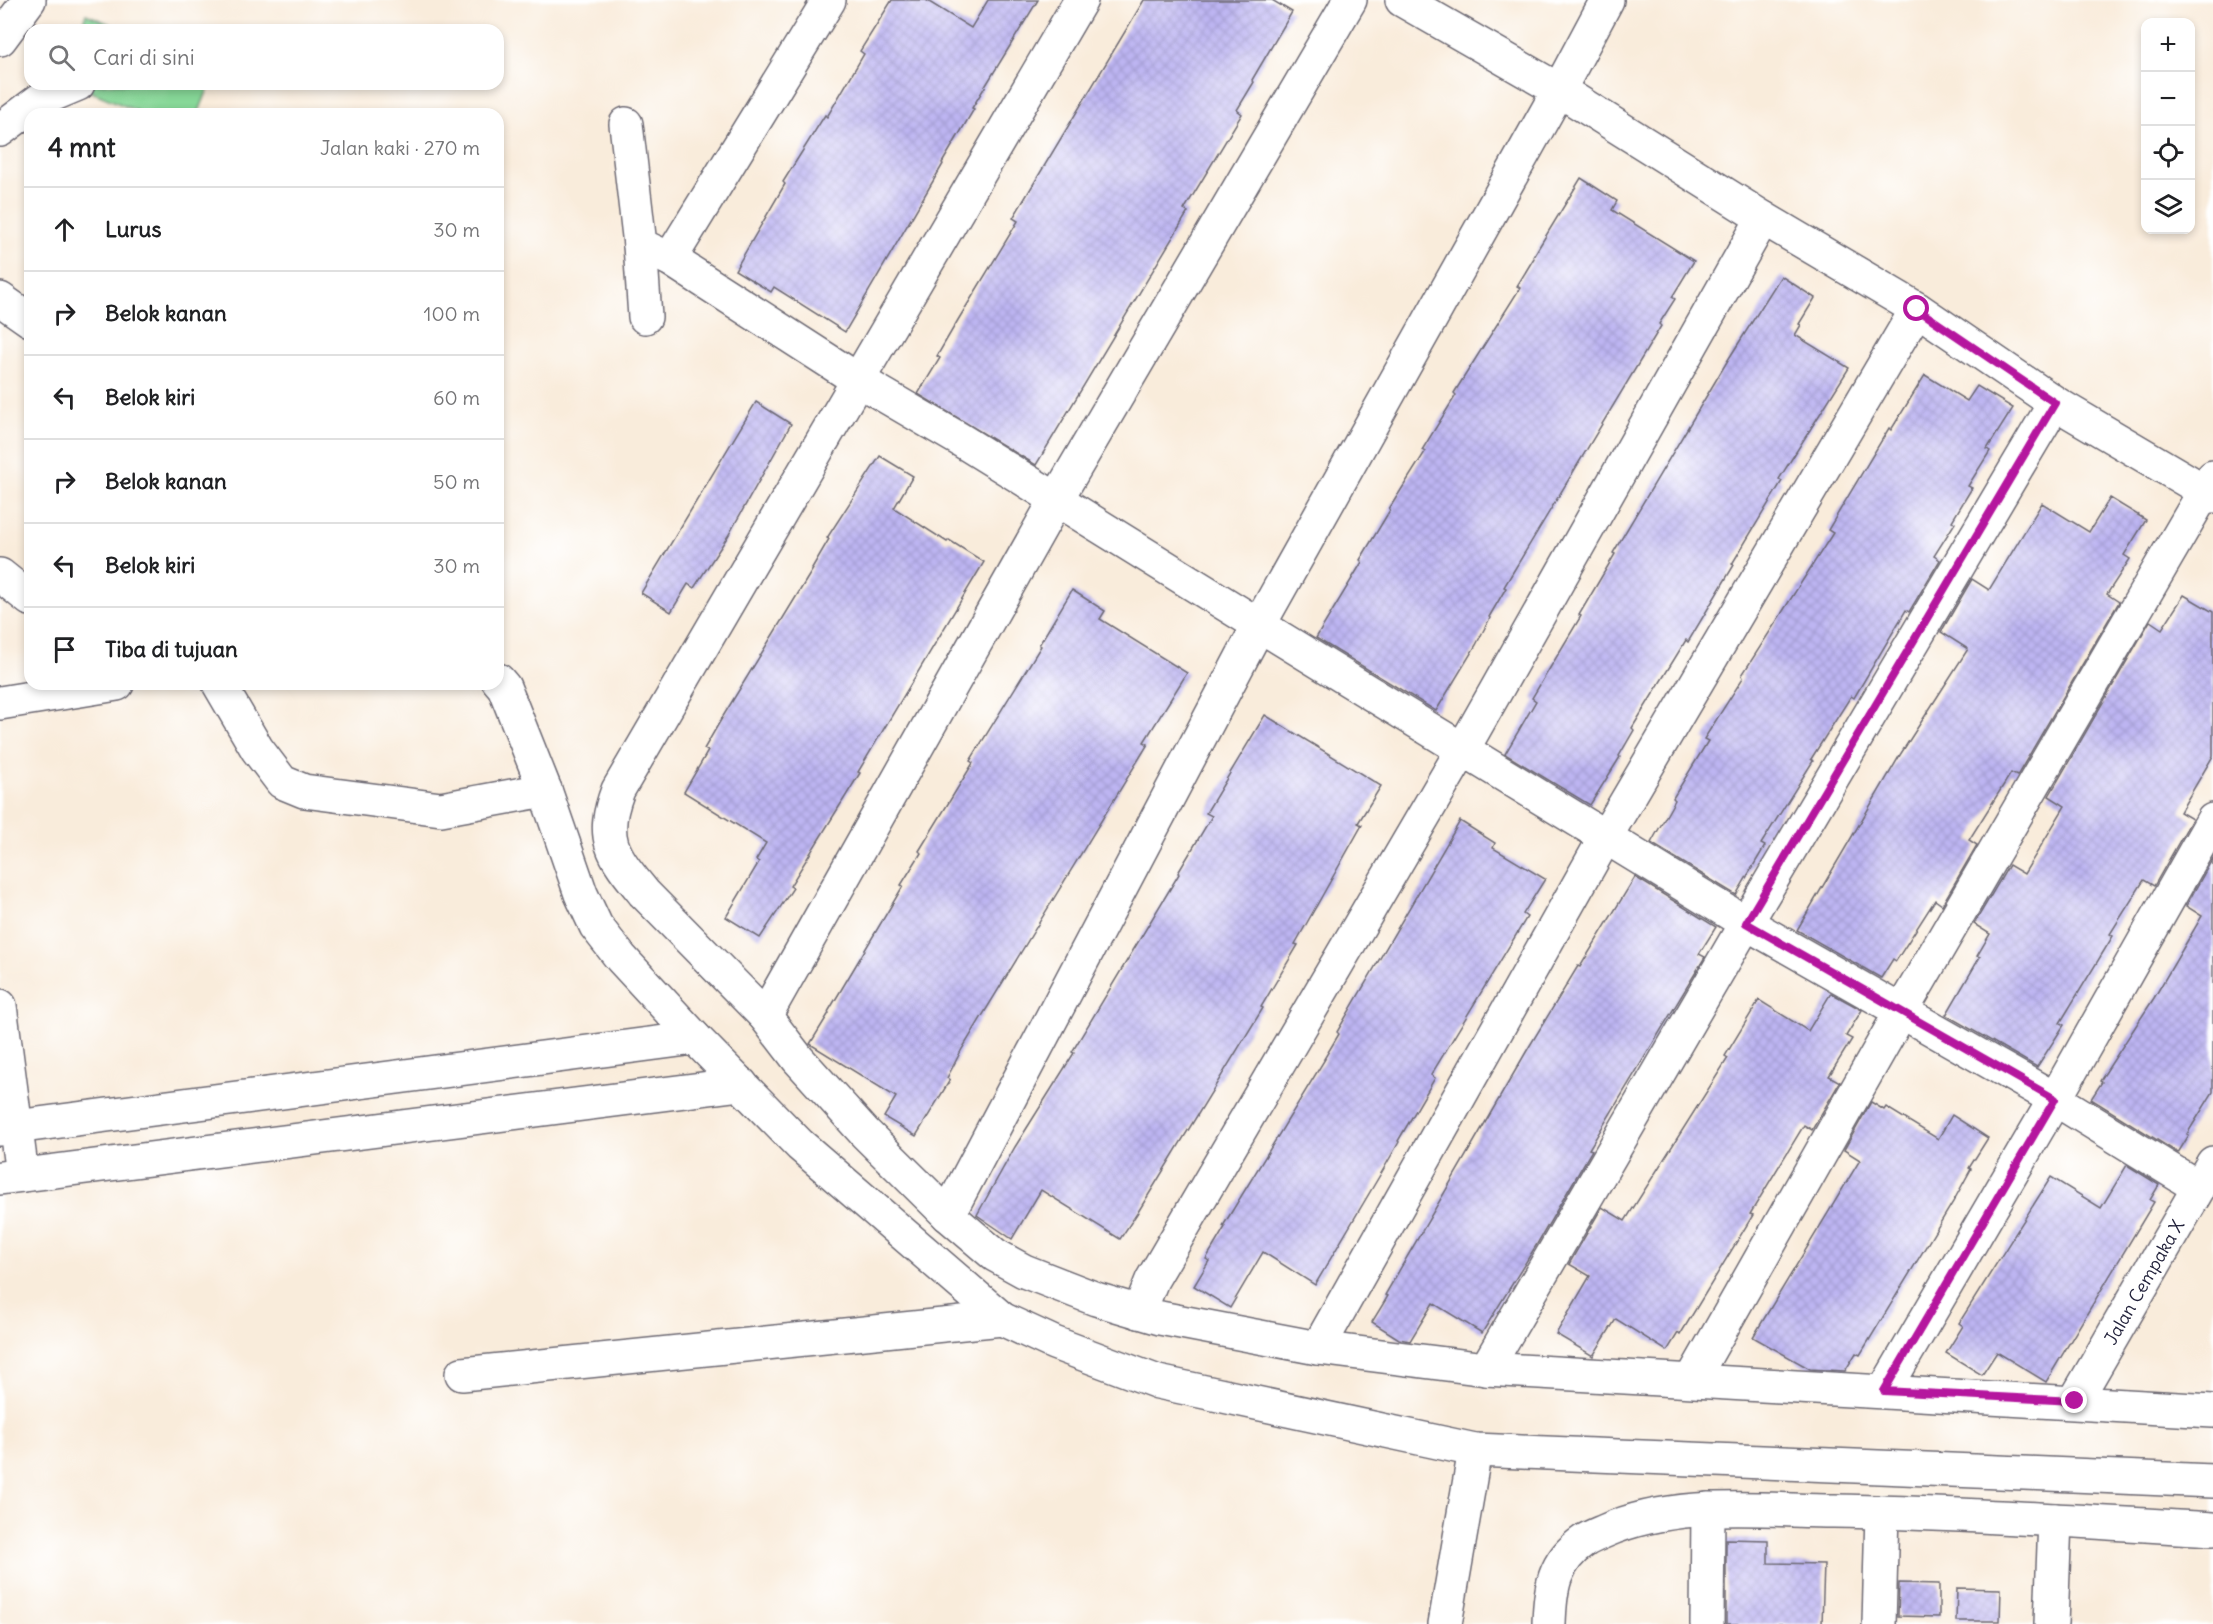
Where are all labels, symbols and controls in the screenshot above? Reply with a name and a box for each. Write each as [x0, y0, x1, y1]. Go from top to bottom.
map controls [2141, 18, 2195, 234]
button: + [2141, 18, 2195, 72]
search box [24, 24, 504, 90]
icon: search [45, 41, 78, 74]
text: Cari di sini [93, 43, 195, 71]
button: − [2141, 72, 2195, 126]
button: locate [2141, 126, 2195, 180]
text: 4 mnt [48, 131, 116, 164]
text: Jalan kaki · 270 m [320, 135, 480, 160]
button: layers [2141, 180, 2195, 234]
icon: ahead [48, 213, 81, 246]
text: Lurus [105, 215, 161, 243]
text: 30 m [433, 217, 480, 242]
route start [1903, 295, 1929, 321]
icon: right [48, 297, 81, 330]
text: Belok kanan [105, 299, 227, 327]
text: 100 m [423, 301, 480, 326]
icon: left [48, 381, 81, 414]
text: Belok kiri [105, 383, 195, 411]
text: 60 m [433, 385, 480, 410]
icon: right [48, 465, 81, 498]
text: Belok kanan [105, 467, 227, 495]
text: 50 m [433, 469, 480, 494]
icon: left [48, 549, 81, 582]
text: Belok kiri [105, 551, 195, 579]
text: 30 m [433, 553, 480, 578]
icon: arrive [48, 633, 81, 666]
text: Tiba di tujuan [105, 635, 238, 663]
street label: Jalan Cempaka X [2099, 1215, 2190, 1349]
route end [2061, 1387, 2087, 1413]

